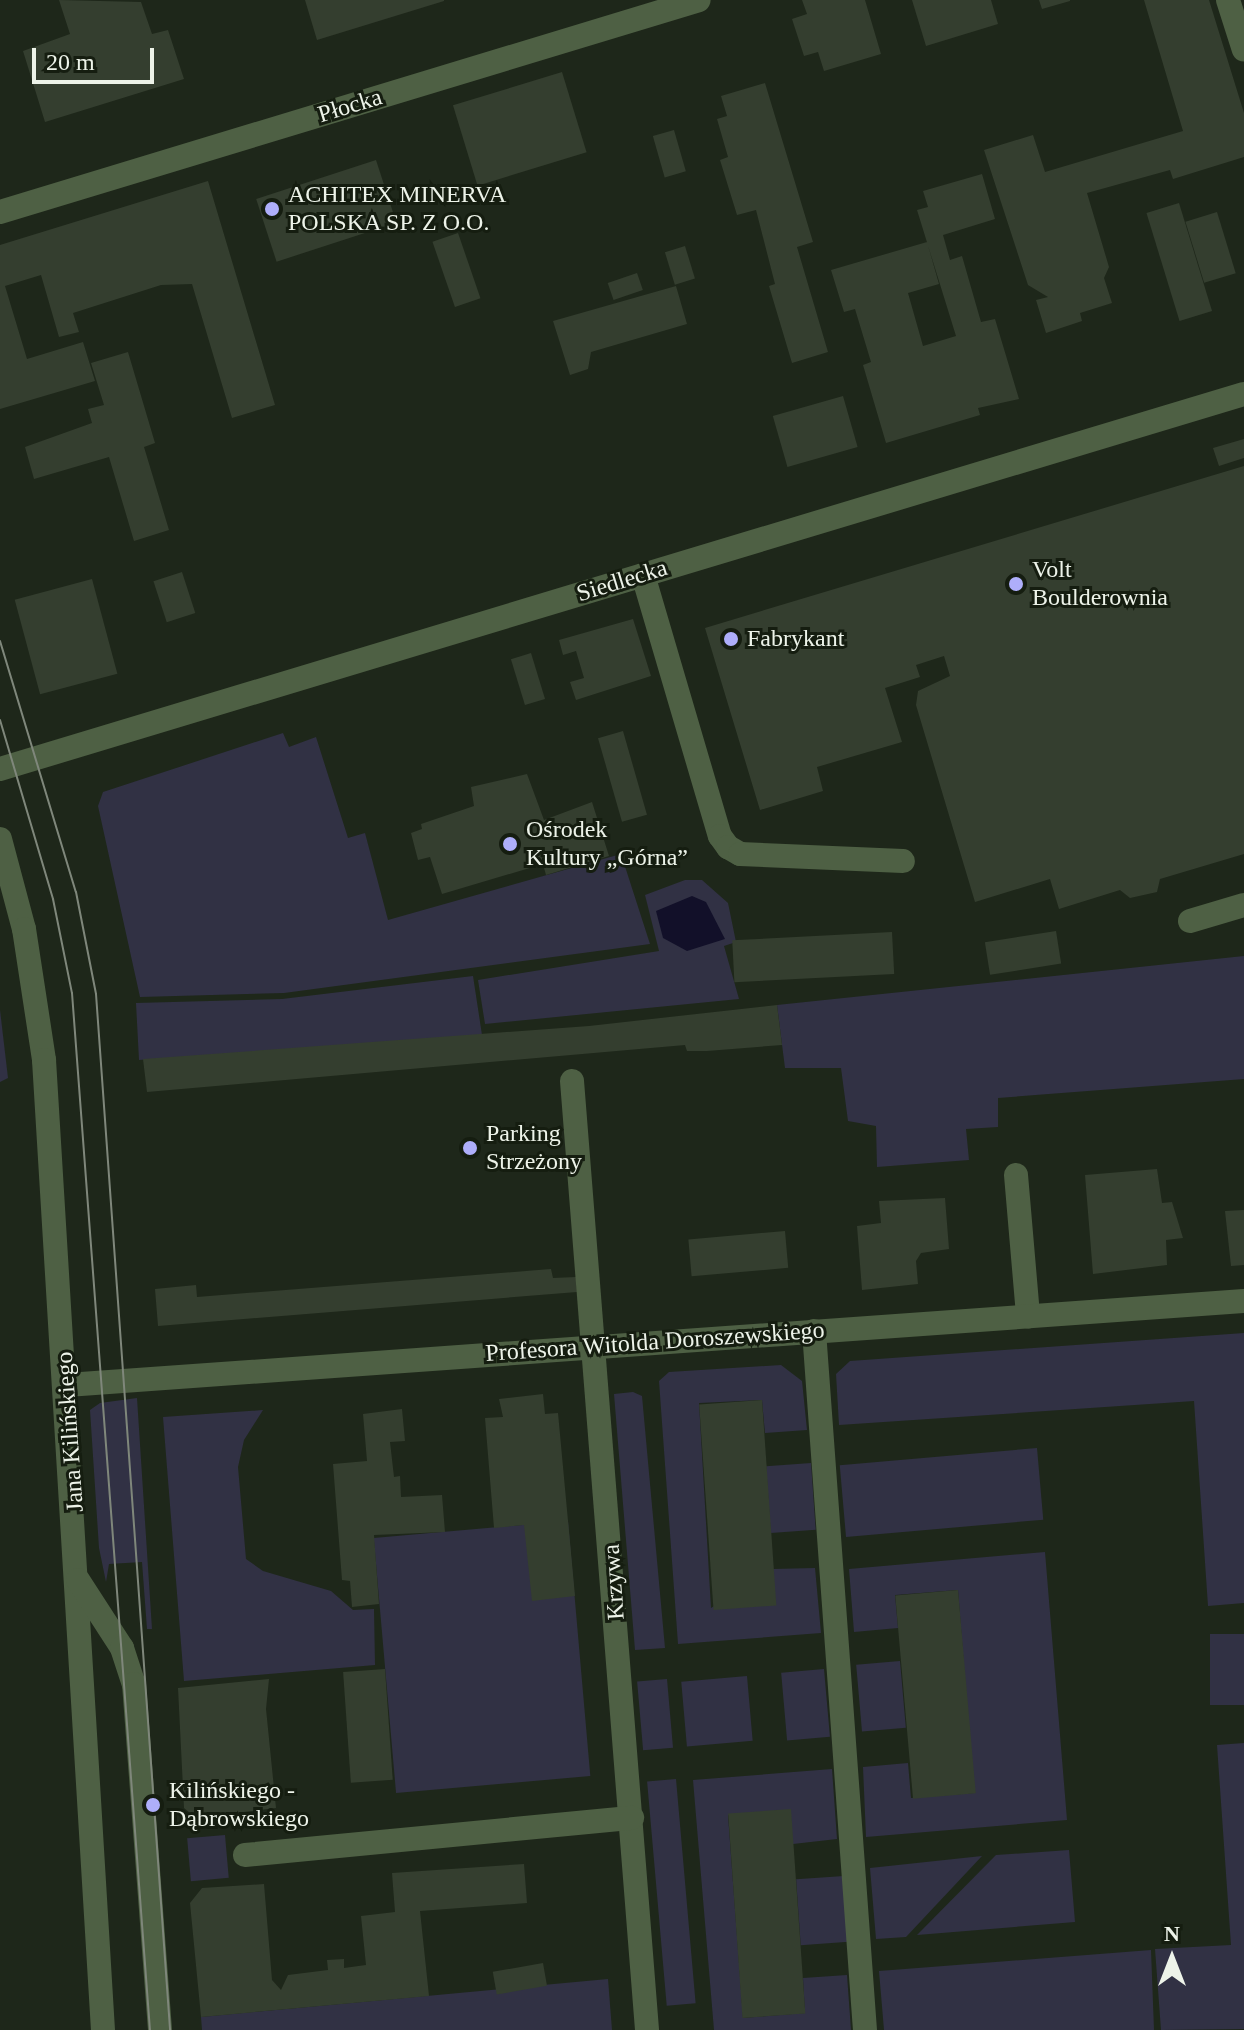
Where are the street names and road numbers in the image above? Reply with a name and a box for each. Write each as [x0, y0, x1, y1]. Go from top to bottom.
street label: Płocka [315, 83, 385, 129]
street label: Siedlecka [573, 554, 671, 608]
street label: Profesora Witolda Doroszewskiego [484, 1316, 826, 1368]
street label: Jana Kilińskiego [50, 1351, 90, 1513]
street label: Krzywa [597, 1543, 631, 1621]

